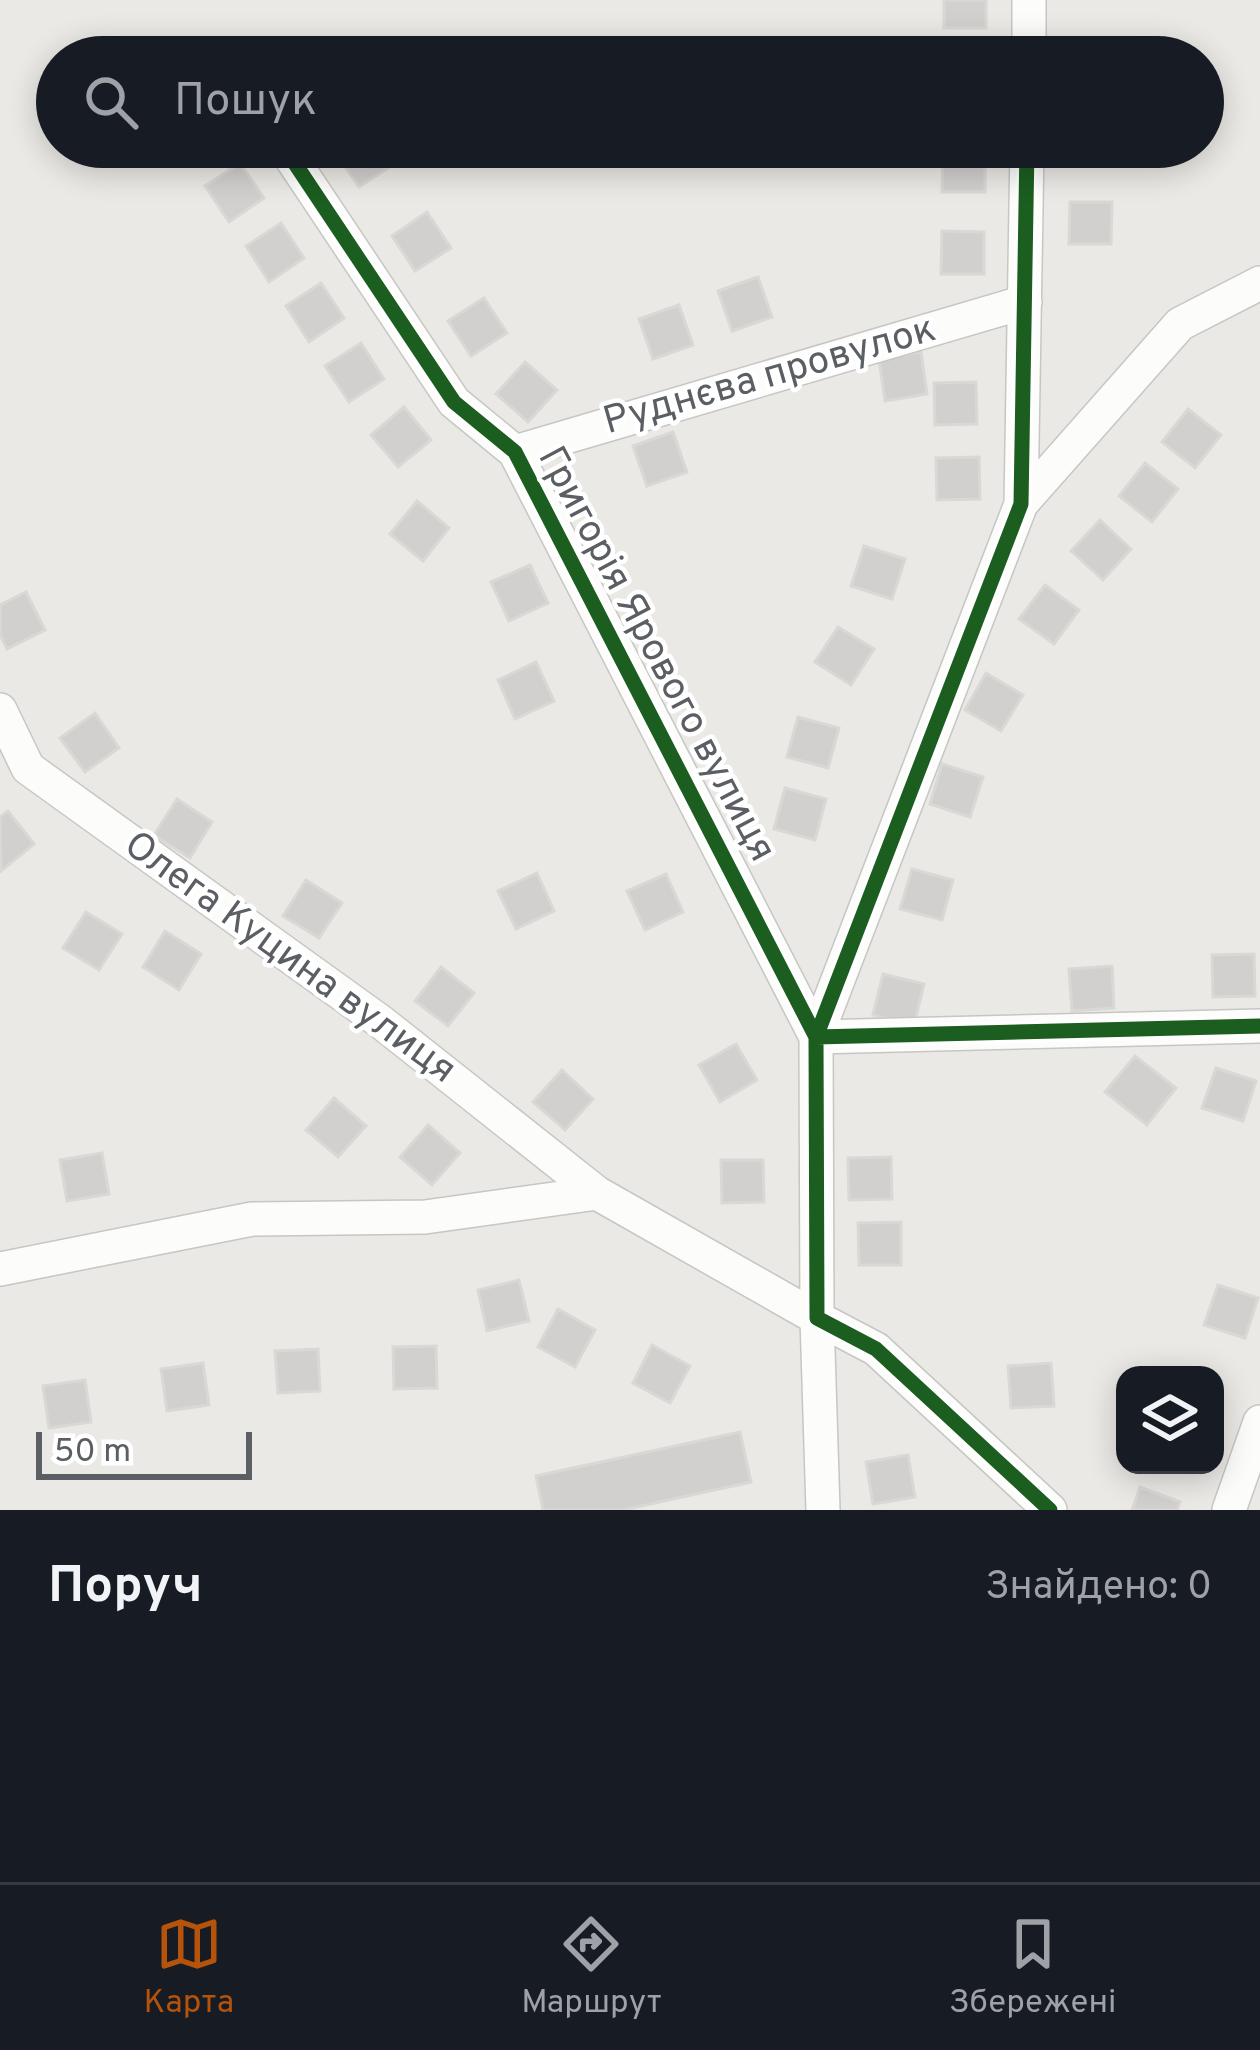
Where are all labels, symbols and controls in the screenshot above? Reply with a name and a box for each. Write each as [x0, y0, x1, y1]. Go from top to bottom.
search box [36, 36, 1224, 168]
icon: search [78, 69, 144, 135]
text: Пошук [174, 74, 317, 131]
street label: Руднєва провулок [598, 306, 942, 448]
street label: Григорія Ярового вулиця [525, 439, 785, 871]
street label: Олега Куцина вулиця [113, 822, 465, 1096]
map controls [1116, 1366, 1224, 1474]
button: layers [1116, 1366, 1224, 1474]
scale bar [36, 1426, 252, 1479]
text: 50 m [54, 1432, 131, 1474]
text: Поруч [48, 1556, 203, 1621]
text: Знайдено: 0 [985, 1564, 1212, 1613]
tab: Карта [144, 1911, 234, 2025]
tab: Маршрут [521, 1911, 662, 2025]
tab: Збережені [949, 1911, 1116, 2025]

